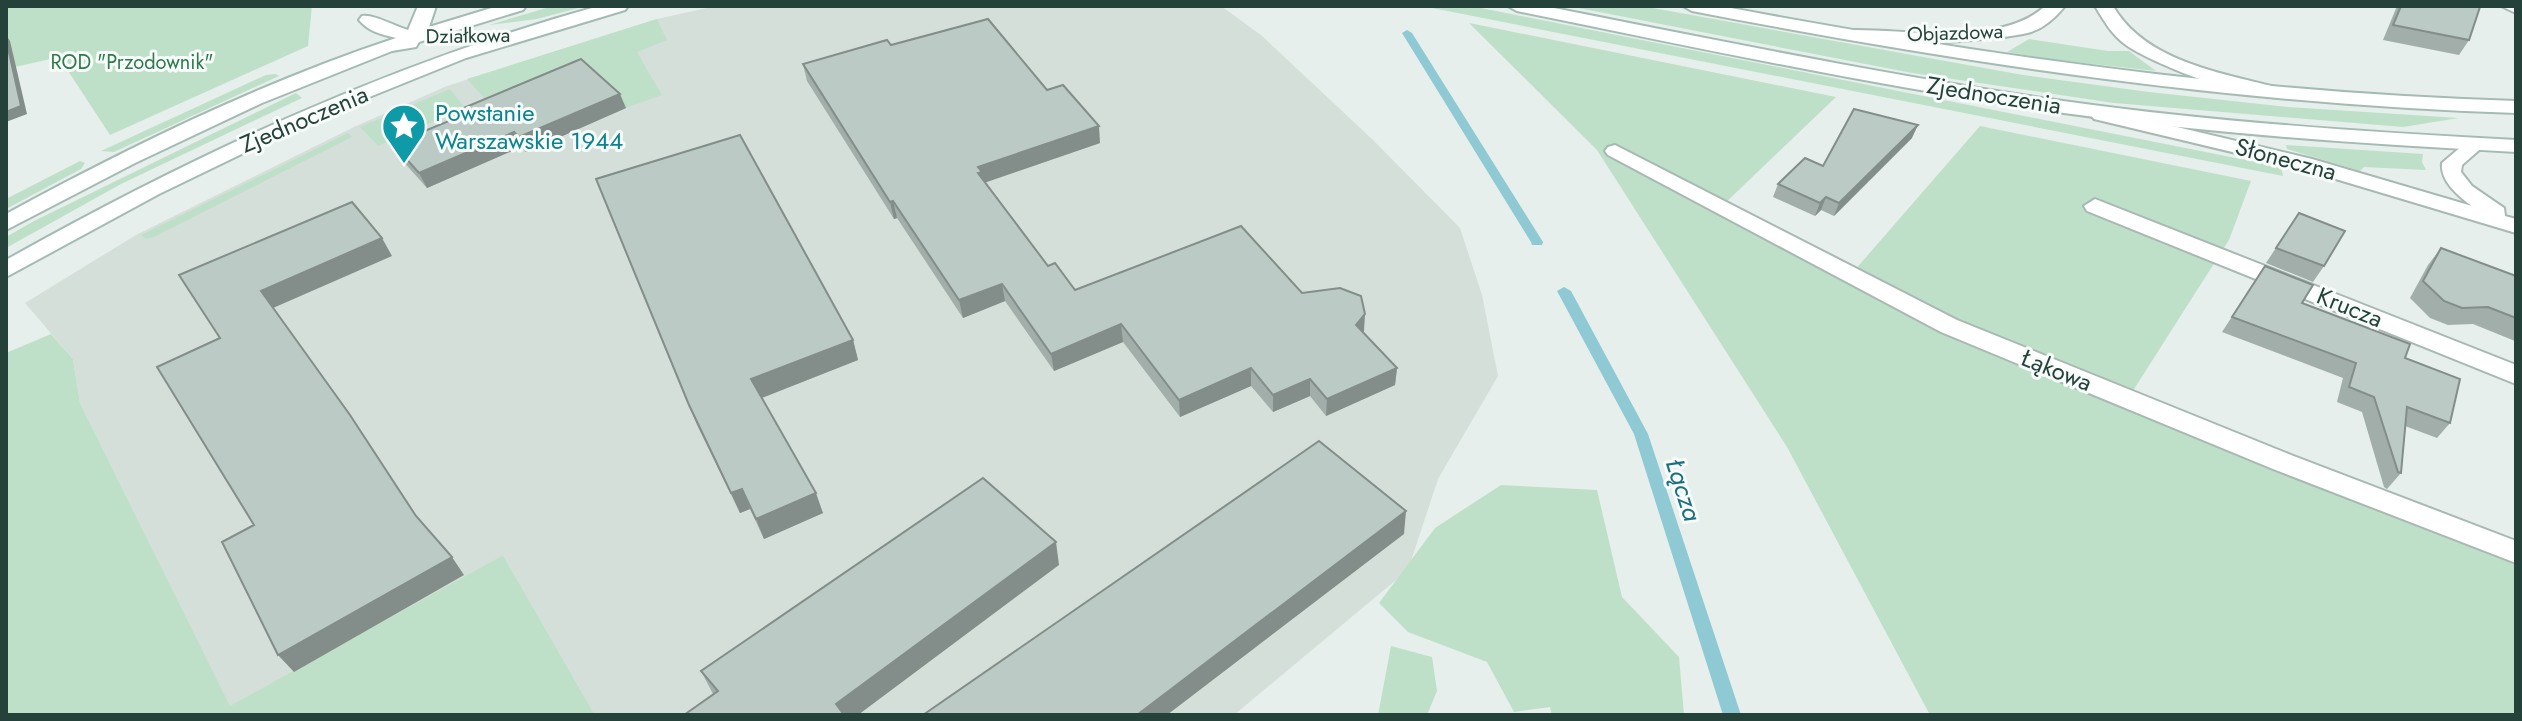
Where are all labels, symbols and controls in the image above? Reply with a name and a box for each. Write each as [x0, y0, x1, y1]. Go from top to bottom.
street label: Objazdowa [1906, 17, 2004, 49]
street label: Działkowa [425, 21, 511, 51]
park label: ROD "Przodownik" [50, 48, 214, 77]
street label: Zjednoczenia [1924, 67, 2064, 123]
street label: Zjednoczenia [235, 76, 373, 162]
place label: Powstanie Warszawskie 1944 [435, 95, 623, 158]
place icon: Powstanie Warszawskie 1944 [380, 102, 428, 165]
street label: Słoneczna [2232, 129, 2340, 189]
street label: Krucza [2312, 278, 2388, 336]
street label: Łąkowa [2016, 340, 2098, 400]
water label: Łącza [1656, 454, 1712, 527]

